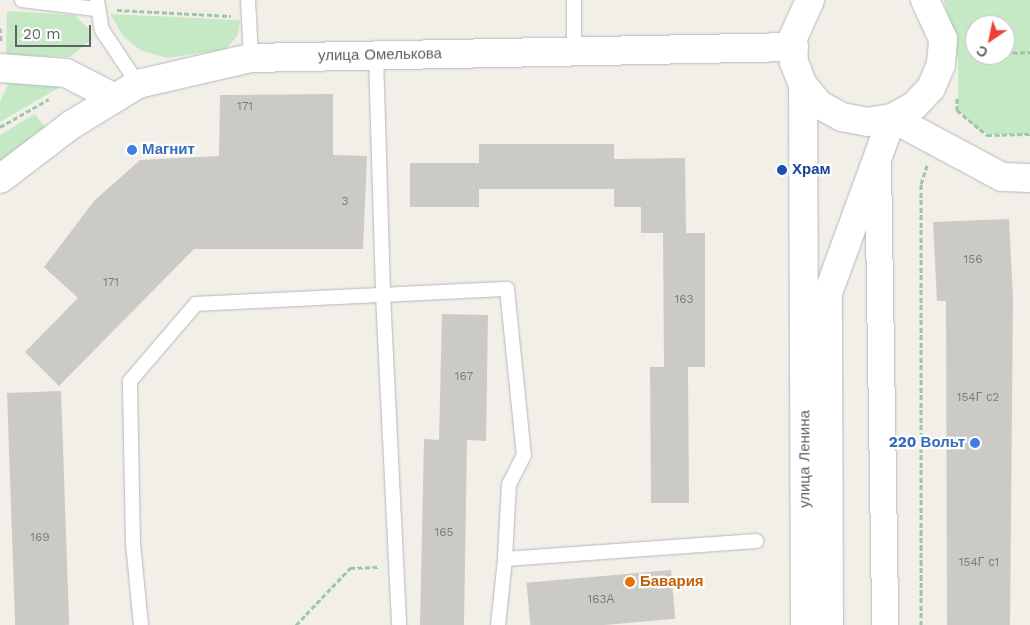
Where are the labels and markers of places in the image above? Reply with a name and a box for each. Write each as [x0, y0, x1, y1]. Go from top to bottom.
place label: Магнит [142, 141, 195, 159]
marker: Магнит [126, 144, 138, 156]
place label: Храм [792, 161, 831, 179]
marker: Храм [776, 164, 788, 176]
place label: 220 Вольт [889, 434, 965, 452]
marker: 220 Вольт [969, 437, 981, 449]
place label: Бавария [640, 573, 704, 591]
marker: Бавария [624, 576, 636, 588]

